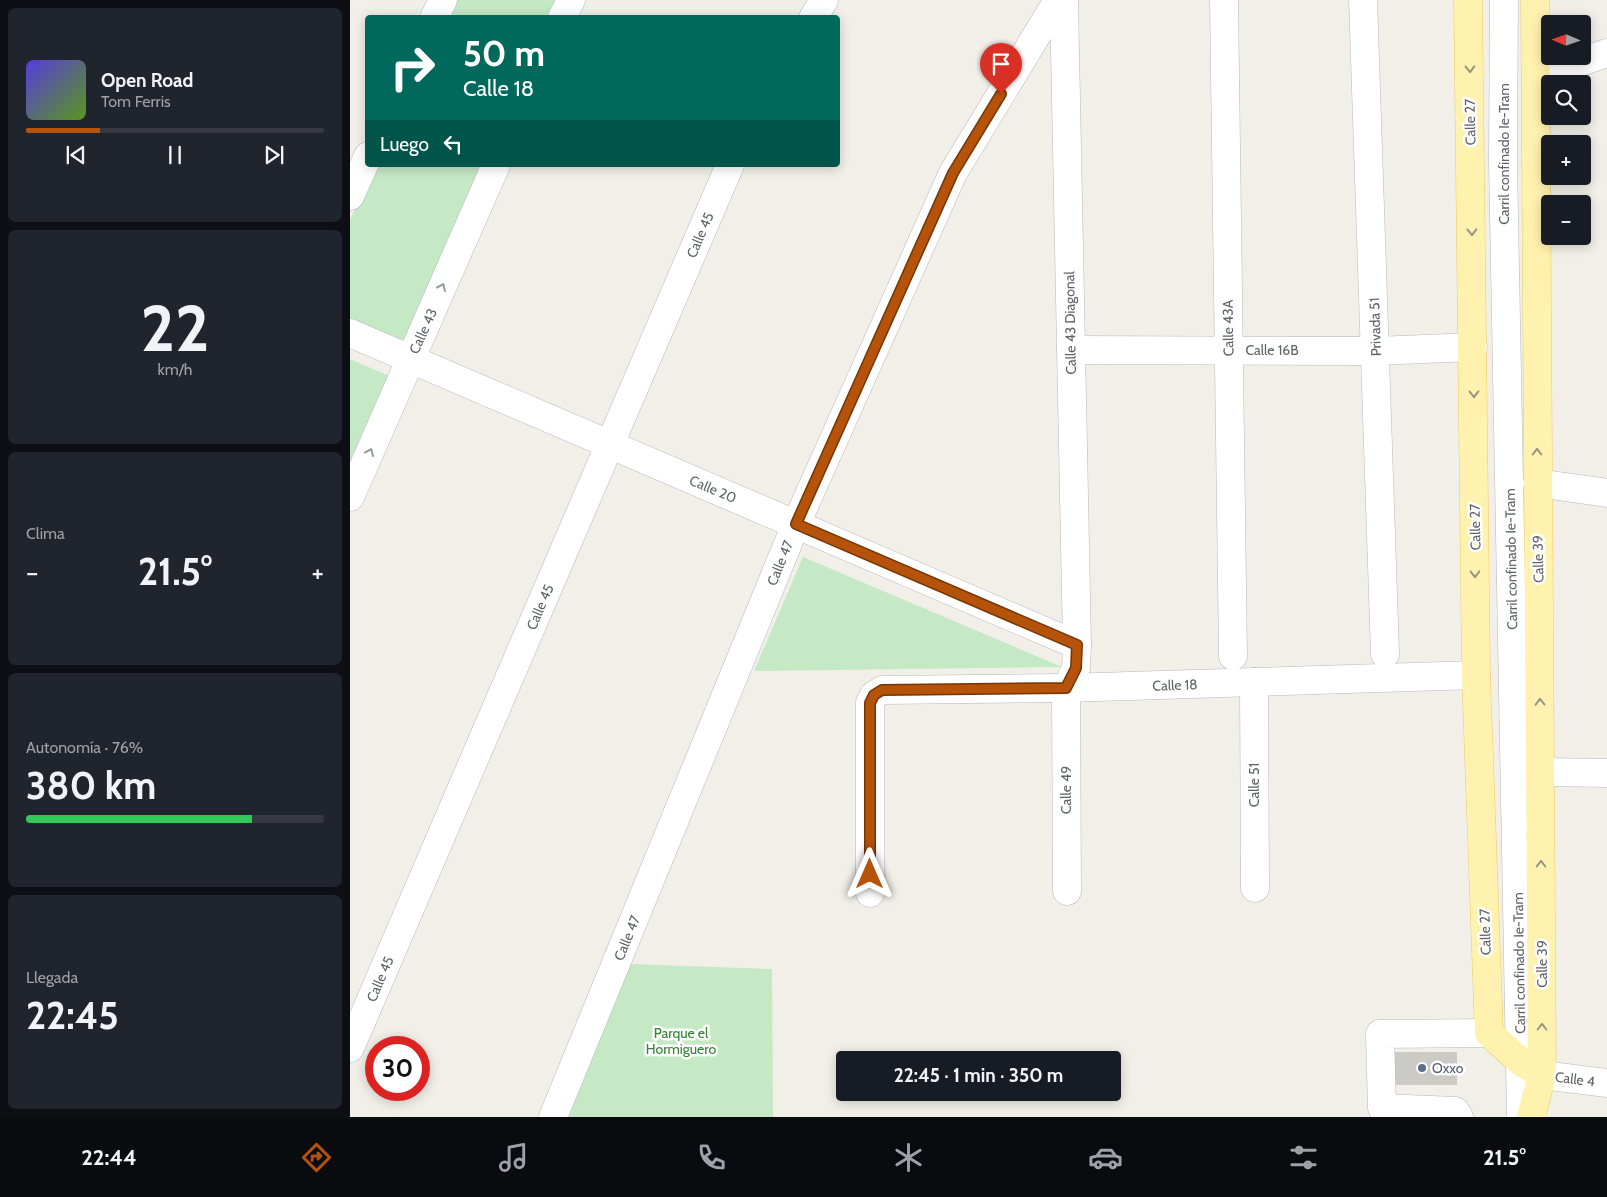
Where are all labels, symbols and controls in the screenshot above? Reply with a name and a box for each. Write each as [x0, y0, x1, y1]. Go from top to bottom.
north arrow [1541, 15, 1591, 65]
map controls [1541, 15, 1591, 245]
text: 50 m [463, 32, 545, 75]
icon: right [380, 35, 445, 100]
pin [980, 43, 1022, 94]
icon: arrive [987, 50, 1015, 78]
one-way arrow [1464, 65, 1475, 73]
text: Open Road [101, 69, 193, 92]
text: Calle 18 [463, 75, 534, 102]
button: search [1541, 75, 1591, 125]
street label: Carril confinado Ie-Tram [1495, 83, 1513, 225]
text: Tom Ferris [101, 92, 171, 111]
street label: Calle 27 [1461, 99, 1479, 145]
icon: left [439, 130, 467, 158]
text: Luego [380, 133, 429, 156]
button: + [1541, 135, 1591, 185]
icon: previous [62, 141, 90, 169]
icon: pause [161, 141, 189, 169]
icon: next [260, 141, 288, 169]
button: − [1541, 195, 1591, 245]
street label: Calle 45 [682, 209, 718, 261]
one-way arrow [1467, 228, 1477, 236]
street label: Calle 43 Diagonal [1060, 271, 1080, 375]
one-way arrow [436, 283, 447, 292]
text: 22 [141, 288, 209, 367]
street label: Privada 51 [1365, 297, 1385, 357]
street label: Calle 43A [1219, 299, 1237, 356]
street label: Calle 43 [405, 305, 441, 357]
street label: Calle 16B [1245, 341, 1299, 359]
text: km/h [157, 360, 193, 379]
one-way arrow [1469, 390, 1479, 398]
one-way arrow [1532, 447, 1542, 455]
one-way arrow [363, 448, 374, 457]
street label: Calle 20 [687, 471, 739, 507]
street label: Carril confinado Ie-Tram [1501, 488, 1521, 630]
street label: Calle 27 [1466, 504, 1484, 550]
text: Clima [26, 524, 65, 543]
street label: Calle 39 [1529, 535, 1547, 583]
street label: Calle 47 [763, 538, 797, 588]
text: 21.5° [138, 548, 212, 595]
text: − [26, 555, 38, 589]
text: + [312, 555, 324, 589]
one-way arrow [1470, 570, 1481, 578]
street label: Calle 45 [522, 581, 558, 633]
street label: Calle 18 [1152, 675, 1198, 695]
one-way arrow [1534, 697, 1545, 705]
text: Autonomía · 76% [26, 738, 143, 757]
text: 380 km [26, 762, 156, 809]
street label: Calle 51 [1245, 763, 1263, 807]
street label: Calle 49 [1057, 766, 1075, 814]
position arrow [843, 847, 895, 899]
one-way arrow [1536, 860, 1546, 868]
street label: Carril confinado Ie-Tram [1509, 892, 1529, 1034]
street label: Calle 27 [1475, 908, 1495, 956]
street label: Calle 47 [610, 913, 644, 963]
street label: Calle 39 [1533, 940, 1551, 988]
street label: Calle 45 [362, 953, 398, 1005]
text: Llegada [26, 968, 78, 987]
text: 22:45 [26, 992, 119, 1039]
one-way arrow [1537, 1022, 1547, 1030]
park label: Parque el Hormiguero [646, 1024, 717, 1058]
speed limit sign: 30 [365, 1036, 430, 1101]
place label: Oxxo [1432, 1059, 1464, 1077]
marker: Oxxo [1416, 1062, 1428, 1074]
text: 22:45 · 1 min · 350 m [894, 1064, 1063, 1087]
street label: Calle 4 [1554, 1068, 1596, 1090]
icon: directions [299, 1140, 334, 1175]
icon: music [496, 1140, 531, 1175]
icon: phone [694, 1140, 729, 1175]
icon: climate [891, 1140, 926, 1175]
icon: car [1088, 1140, 1123, 1175]
icon: filters [1286, 1140, 1321, 1175]
text: 22:44 [81, 1144, 137, 1171]
text: 21.5° [1483, 1144, 1526, 1171]

